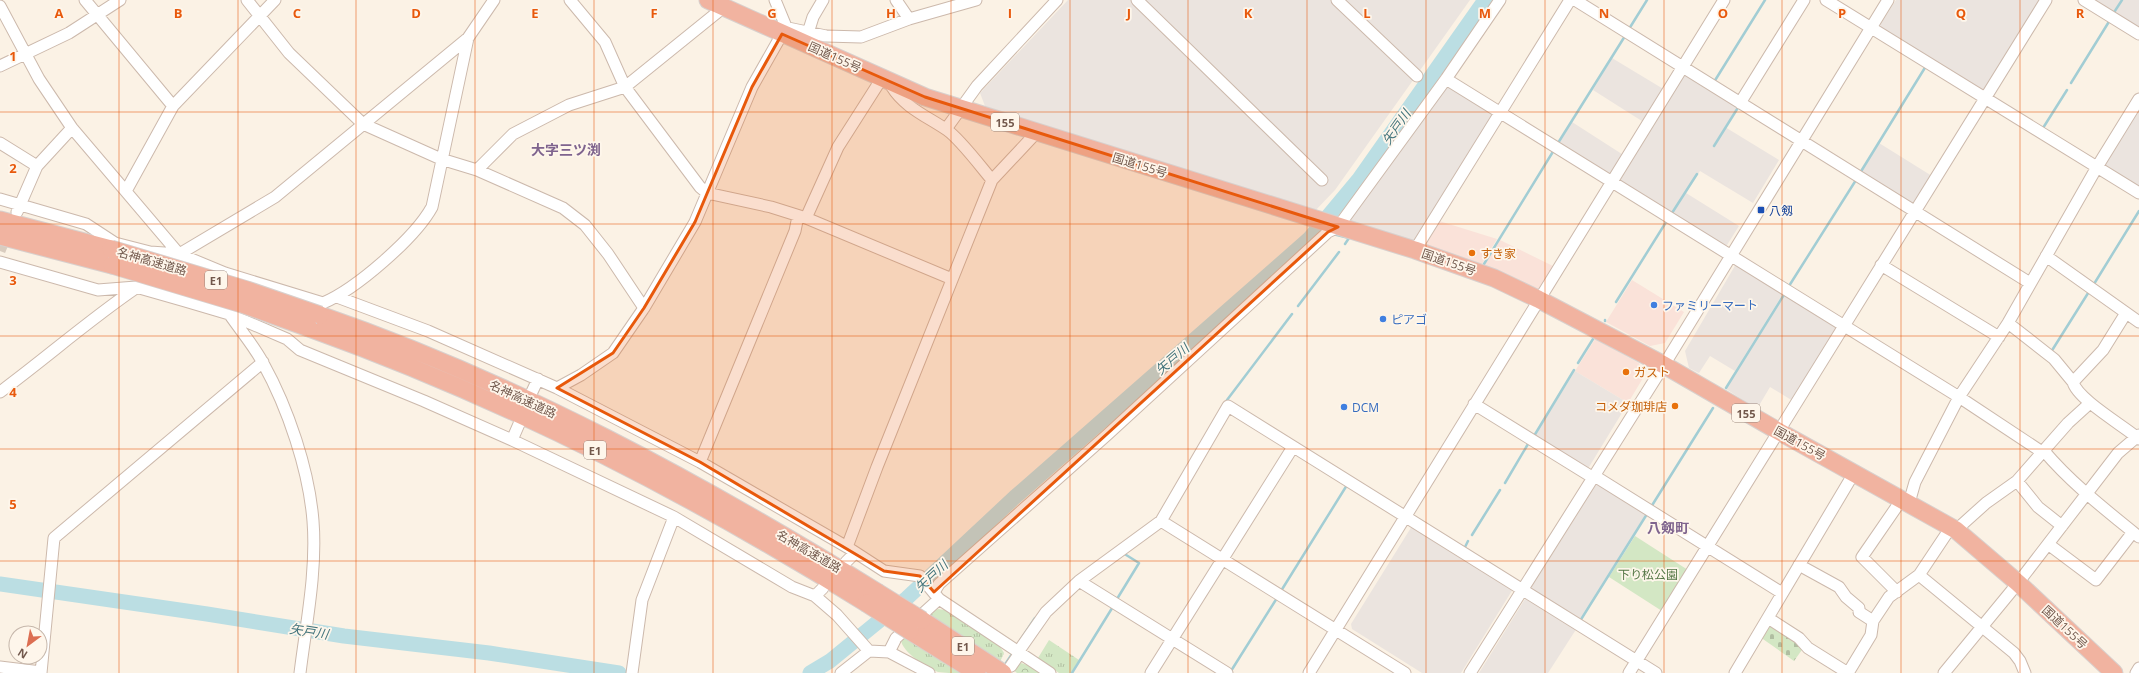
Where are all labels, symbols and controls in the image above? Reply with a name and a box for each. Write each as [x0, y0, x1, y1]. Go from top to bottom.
text: A [55, 4, 64, 22]
text: B [174, 4, 183, 22]
text: C [293, 4, 301, 22]
text: D [411, 4, 421, 22]
text: E [531, 4, 539, 22]
text: F [650, 4, 658, 22]
text: G [767, 4, 777, 22]
text: H [886, 4, 896, 22]
text: I [1008, 4, 1012, 22]
text: J [1126, 4, 1131, 22]
text: K [1244, 4, 1253, 22]
text: L [1363, 4, 1371, 22]
text: M [1479, 4, 1491, 22]
text: N [1599, 4, 1609, 22]
text: O [1718, 4, 1728, 22]
text: P [1838, 4, 1846, 22]
text: Q [1956, 4, 1966, 22]
text: R [2076, 4, 2085, 22]
street label: 国道155号 [806, 38, 864, 76]
text: 1 [9, 47, 17, 65]
water label: 矢戸川 [1377, 104, 1416, 148]
road number: 155 [991, 113, 1019, 131]
district label: 大字三ツ渕 [531, 140, 601, 159]
street label: 国道155号 [1110, 149, 1170, 181]
text: 2 [9, 159, 17, 177]
place label: 八剱 [1769, 202, 1793, 219]
marker: 八剱 [1756, 205, 1766, 215]
street label: 名神高速道路 [115, 243, 189, 279]
street label: 国道155号 [1419, 245, 1479, 279]
place label: すき家 [1480, 245, 1516, 262]
marker: すき家 [1467, 248, 1477, 258]
text: 3 [9, 271, 17, 289]
road number: E1 [205, 271, 227, 289]
place label: ファミリーマート [1662, 297, 1758, 314]
marker: ファミリーマート [1649, 300, 1659, 310]
place label: ピアゴ [1391, 311, 1427, 328]
marker: ピアゴ [1378, 314, 1388, 324]
water label: 矢戸川 [1151, 338, 1194, 379]
place label: ガスト [1634, 364, 1670, 381]
marker: ガスト [1621, 367, 1631, 377]
street label: 名神高速道路 [487, 376, 559, 422]
text: 4 [9, 383, 17, 401]
place label: コメダ珈琲店 [1595, 398, 1667, 415]
place label: DCM [1352, 399, 1379, 416]
marker: コメダ珈琲店 [1670, 401, 1680, 411]
marker: DCM [1339, 402, 1349, 412]
road number: 155 [1732, 404, 1760, 422]
street label: 国道155号 [1771, 422, 1829, 464]
road number: E1 [584, 441, 606, 459]
text: 5 [9, 495, 17, 513]
district label: 八剱町 [1647, 518, 1689, 537]
street label: 名神高速道路 [774, 526, 844, 576]
water label: 矢戸川 [911, 555, 953, 596]
park label: 下り松公園 [1618, 566, 1678, 583]
street label: 国道155号 [2039, 601, 2091, 653]
water label: 矢戸川 [288, 619, 332, 643]
north arrow [8, 625, 48, 665]
road number: E1 [952, 637, 974, 655]
text: N [15, 645, 30, 663]

